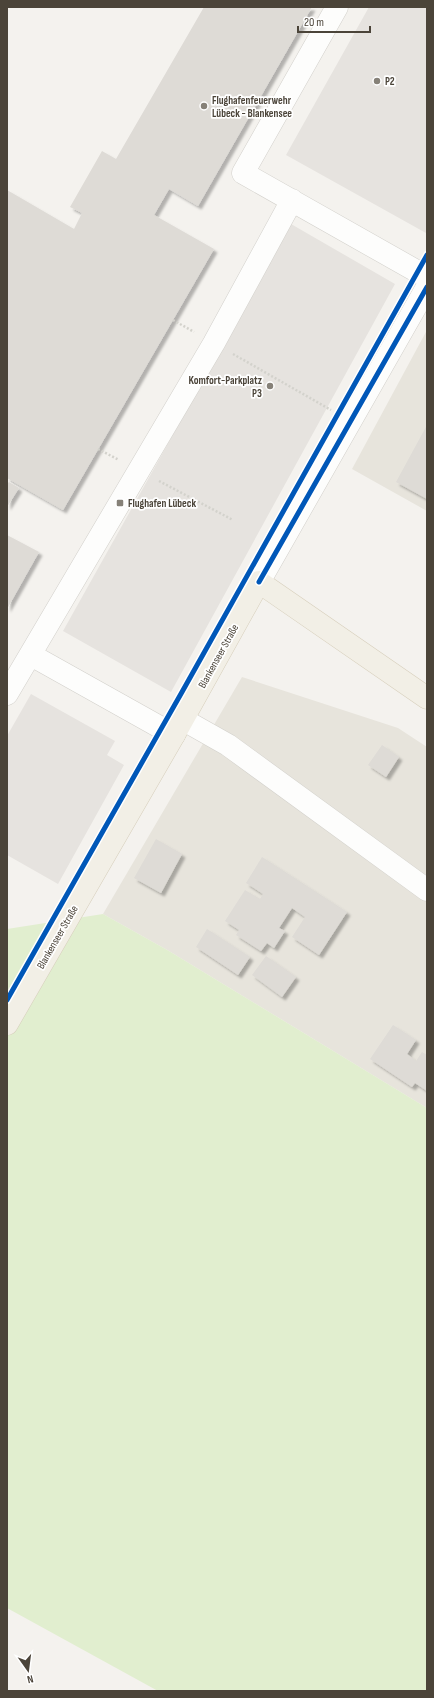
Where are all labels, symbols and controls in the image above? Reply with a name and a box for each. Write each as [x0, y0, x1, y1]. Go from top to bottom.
scale bar [298, 8, 370, 34]
text: 20 m [304, 15, 324, 30]
place label: P2 [385, 75, 395, 88]
marker: P2 [372, 76, 382, 86]
place label: Flughafenfeuerwehr Lübeck - Blankensee [212, 94, 292, 120]
marker: Flughafenfeuerwehr Lübeck - Blankensee [199, 101, 209, 111]
place label: Komfort-Parkplatz P3 [188, 374, 263, 400]
marker: Komfort-Parkplatz P3 [265, 381, 275, 391]
place label: Flughafen Lübeck [128, 497, 196, 510]
marker: Flughafen Lübeck [115, 498, 125, 508]
street label: Blankenseer Straße [196, 622, 241, 690]
street label: Blankenseer Straße [34, 903, 81, 971]
north arrow [8, 1650, 48, 1690]
text: N [26, 1672, 35, 1686]

